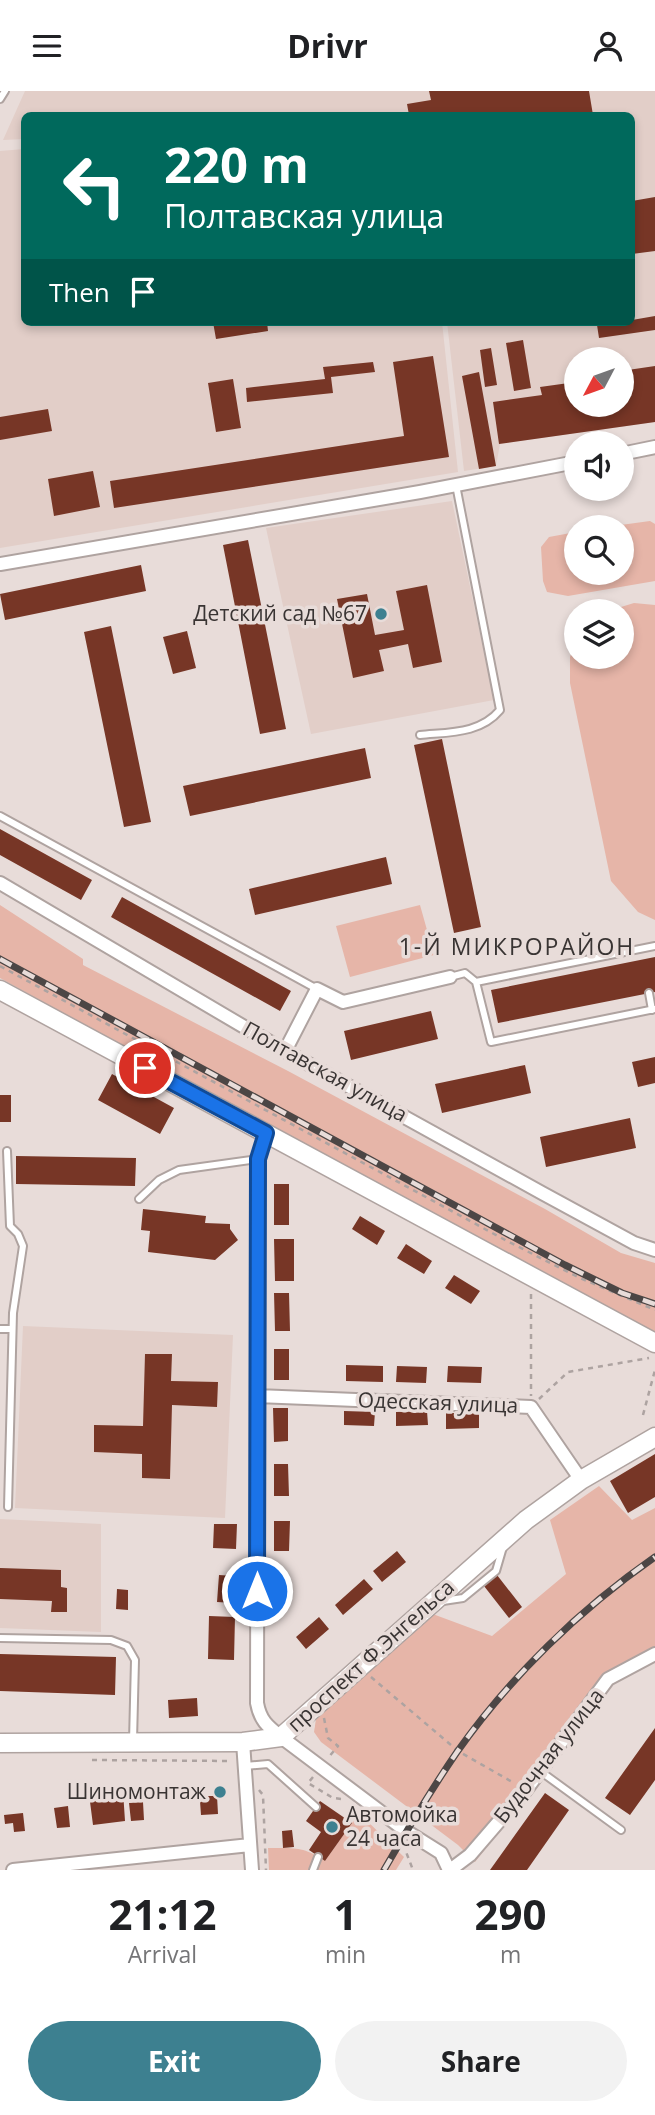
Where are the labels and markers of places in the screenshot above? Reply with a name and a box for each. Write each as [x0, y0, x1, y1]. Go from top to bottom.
place label: Детский сад №67 [193, 599, 367, 627]
marker: Детский сад №67 [373, 606, 389, 622]
pin [115, 1038, 175, 1098]
place label: Шиномонтаж [67, 1777, 207, 1805]
marker: Шиномонтаж [212, 1784, 228, 1800]
place label: Автомойка 24 часа [346, 1800, 458, 1852]
marker: Автомойка 24 часа [324, 1819, 340, 1835]

